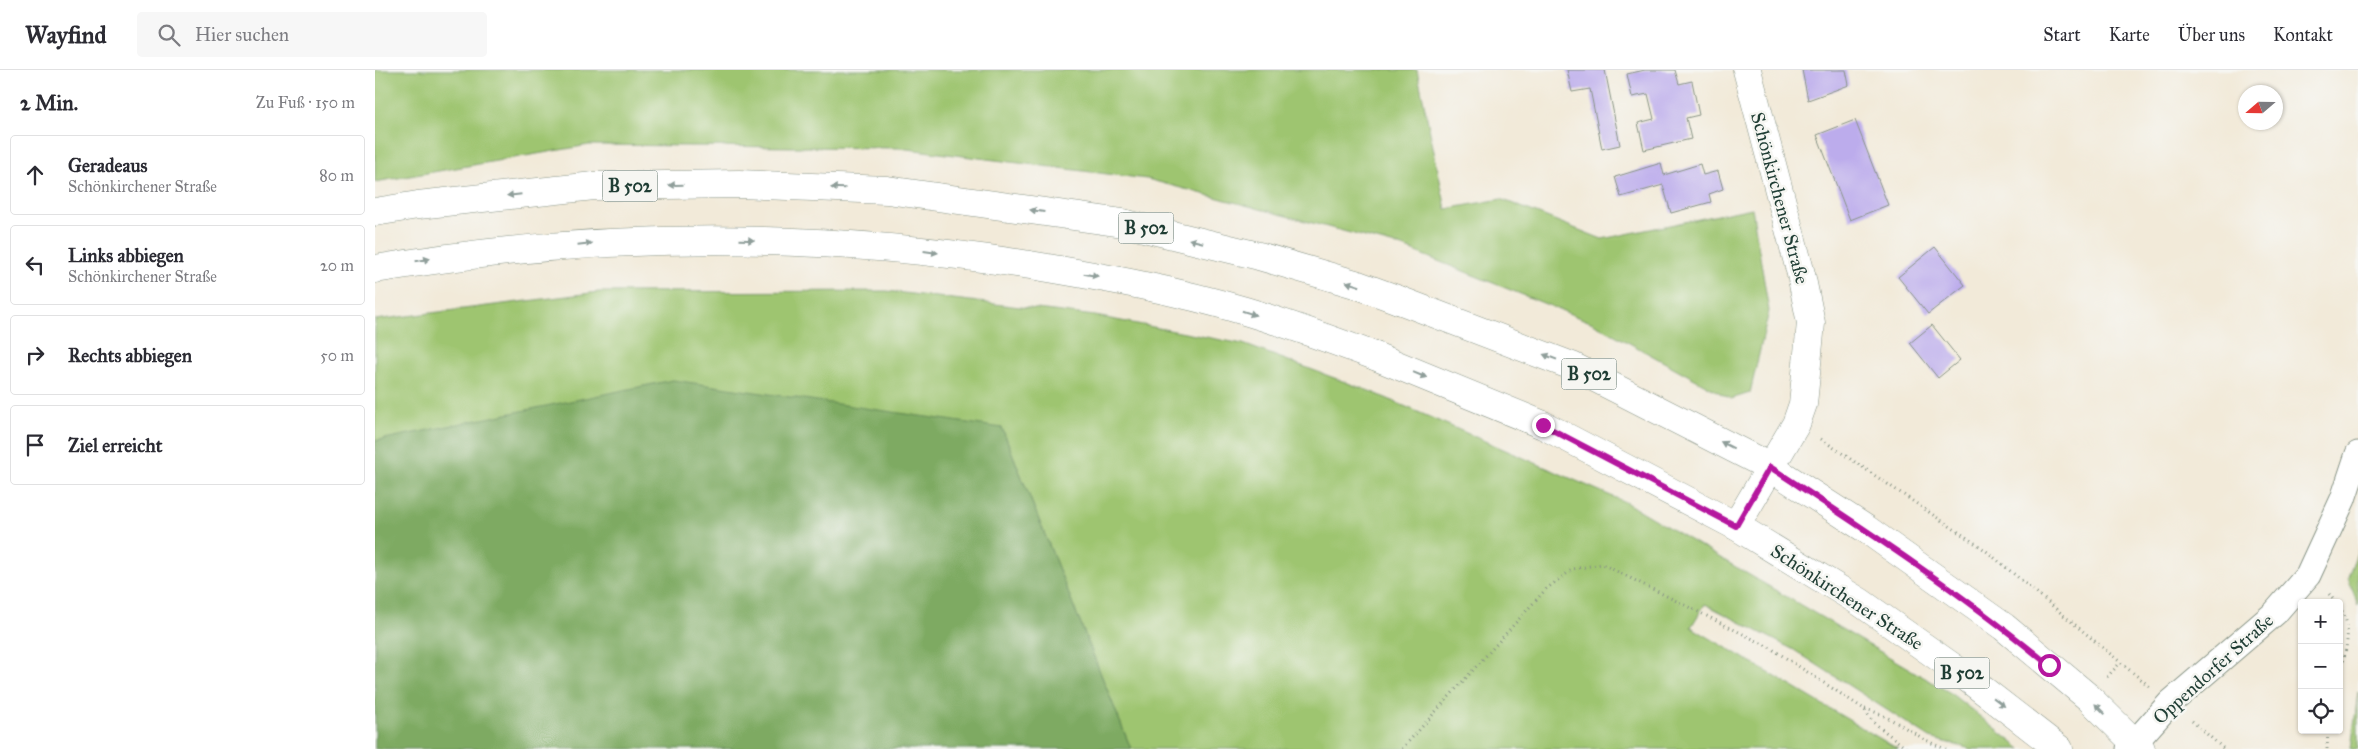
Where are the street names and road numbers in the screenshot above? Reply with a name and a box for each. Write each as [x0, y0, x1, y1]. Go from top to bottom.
street label: Schönkirchener Straße [1746, 110, 1814, 287]
road number: B 502 [603, 170, 657, 202]
road number: B 502 [1119, 212, 1173, 244]
road number: B 502 [1561, 358, 1617, 390]
street label: Schönkirchener Straße [1767, 539, 1928, 655]
street label: Oppendorfer Straße [2148, 609, 2278, 729]
road number: B 502 [1935, 658, 1989, 688]

